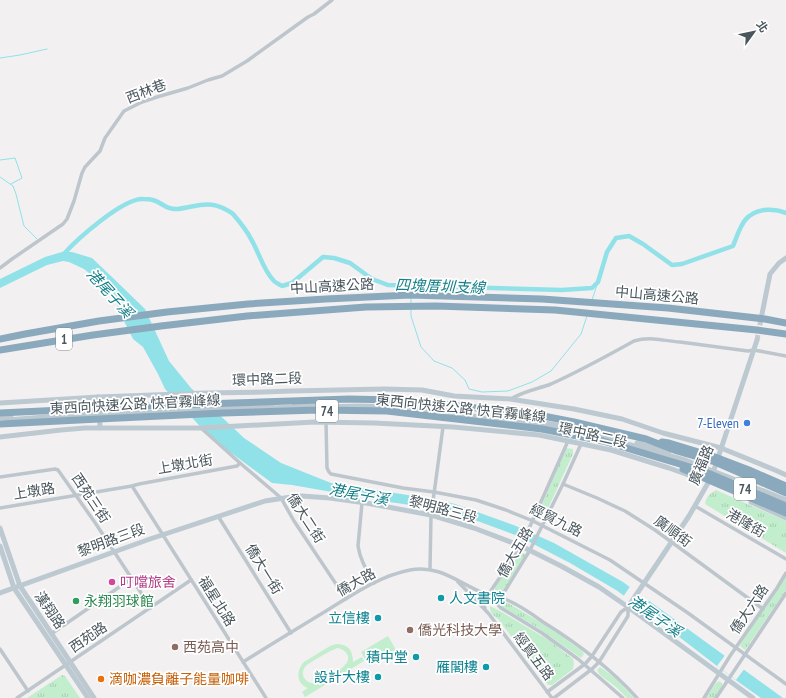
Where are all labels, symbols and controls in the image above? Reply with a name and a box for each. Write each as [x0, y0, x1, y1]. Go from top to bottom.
north arrow [734, 12, 774, 52]
text: 北 [754, 18, 771, 35]
street label: 西林巷 [123, 75, 169, 107]
water label: 港尾子溪 [83, 264, 138, 323]
street label: 中山高速公路 [290, 275, 374, 297]
water label: 四塊厝圳支線 [395, 275, 487, 297]
street label: 中山高速公路 [614, 282, 700, 308]
road number: 1 [56, 328, 72, 350]
street label: 環中路二段 [232, 369, 302, 389]
street label: 東西向快速公路 快官霧峰線 [375, 390, 547, 426]
street label: 東西向快速公路 快官霧峰線 [49, 391, 221, 417]
road number: 74 [316, 400, 338, 422]
place label: 7-Eleven [697, 414, 739, 432]
street label: 環中路二段 [557, 418, 629, 452]
marker: 7-Eleven [742, 418, 752, 428]
street label: 廣福路 [685, 442, 717, 488]
street label: 上墩北街 [156, 450, 214, 478]
street label: 西苑三街 [68, 470, 114, 526]
road number: 74 [734, 478, 756, 500]
street label: 上墩路 [12, 479, 56, 503]
water label: 港尾子溪 [328, 479, 392, 509]
street label: 僑大二街 [283, 490, 329, 546]
street label: 黎明路三段 [407, 491, 479, 527]
street label: 經貿九路 [527, 500, 585, 540]
street label: 港隆街 [723, 505, 769, 541]
street label: 廣順街 [651, 511, 695, 551]
street label: 黎明路三段 [75, 520, 147, 560]
street label: 僑大五路 [493, 523, 537, 581]
street label: 僑大一街 [242, 540, 286, 598]
street label: 僑大路 [333, 564, 379, 600]
street label: 福星北路 [195, 572, 239, 630]
place label: 叮噹旅舍 [120, 573, 176, 591]
marker: 叮噹旅舍 [107, 577, 117, 587]
street label: 僑大六路 [726, 581, 772, 637]
street label: 漢翔路 [31, 588, 69, 632]
place label: 人文書院 [449, 589, 505, 607]
water label: 港尾子溪 [625, 591, 687, 642]
place label: 永翔羽球館 [84, 592, 154, 610]
marker: 人文書院 [436, 593, 446, 603]
marker: 永翔羽球館 [71, 596, 81, 606]
place label: 立信樓 [328, 609, 370, 627]
marker: 立信樓 [373, 613, 383, 623]
street label: 西苑路 [66, 618, 110, 656]
place label: 僑光科技大學 [418, 621, 502, 639]
marker: 僑光科技大學 [405, 625, 415, 635]
street label: 經貿五路 [510, 628, 558, 684]
place label: 西苑高中 [183, 638, 239, 656]
marker: 西苑高中 [170, 642, 180, 652]
place label: 積中堂 [366, 648, 408, 666]
marker: 積中堂 [411, 652, 421, 662]
place label: 雁閣樓 [436, 658, 478, 676]
marker: 雁閣樓 [481, 662, 491, 672]
place label: 設計大樓 [314, 668, 370, 686]
place label: 滴咖濃負離子能量咖啡 [109, 670, 249, 688]
marker: 設計大樓 [373, 672, 383, 682]
marker: 滴咖濃負離子能量咖啡 [96, 674, 106, 684]

